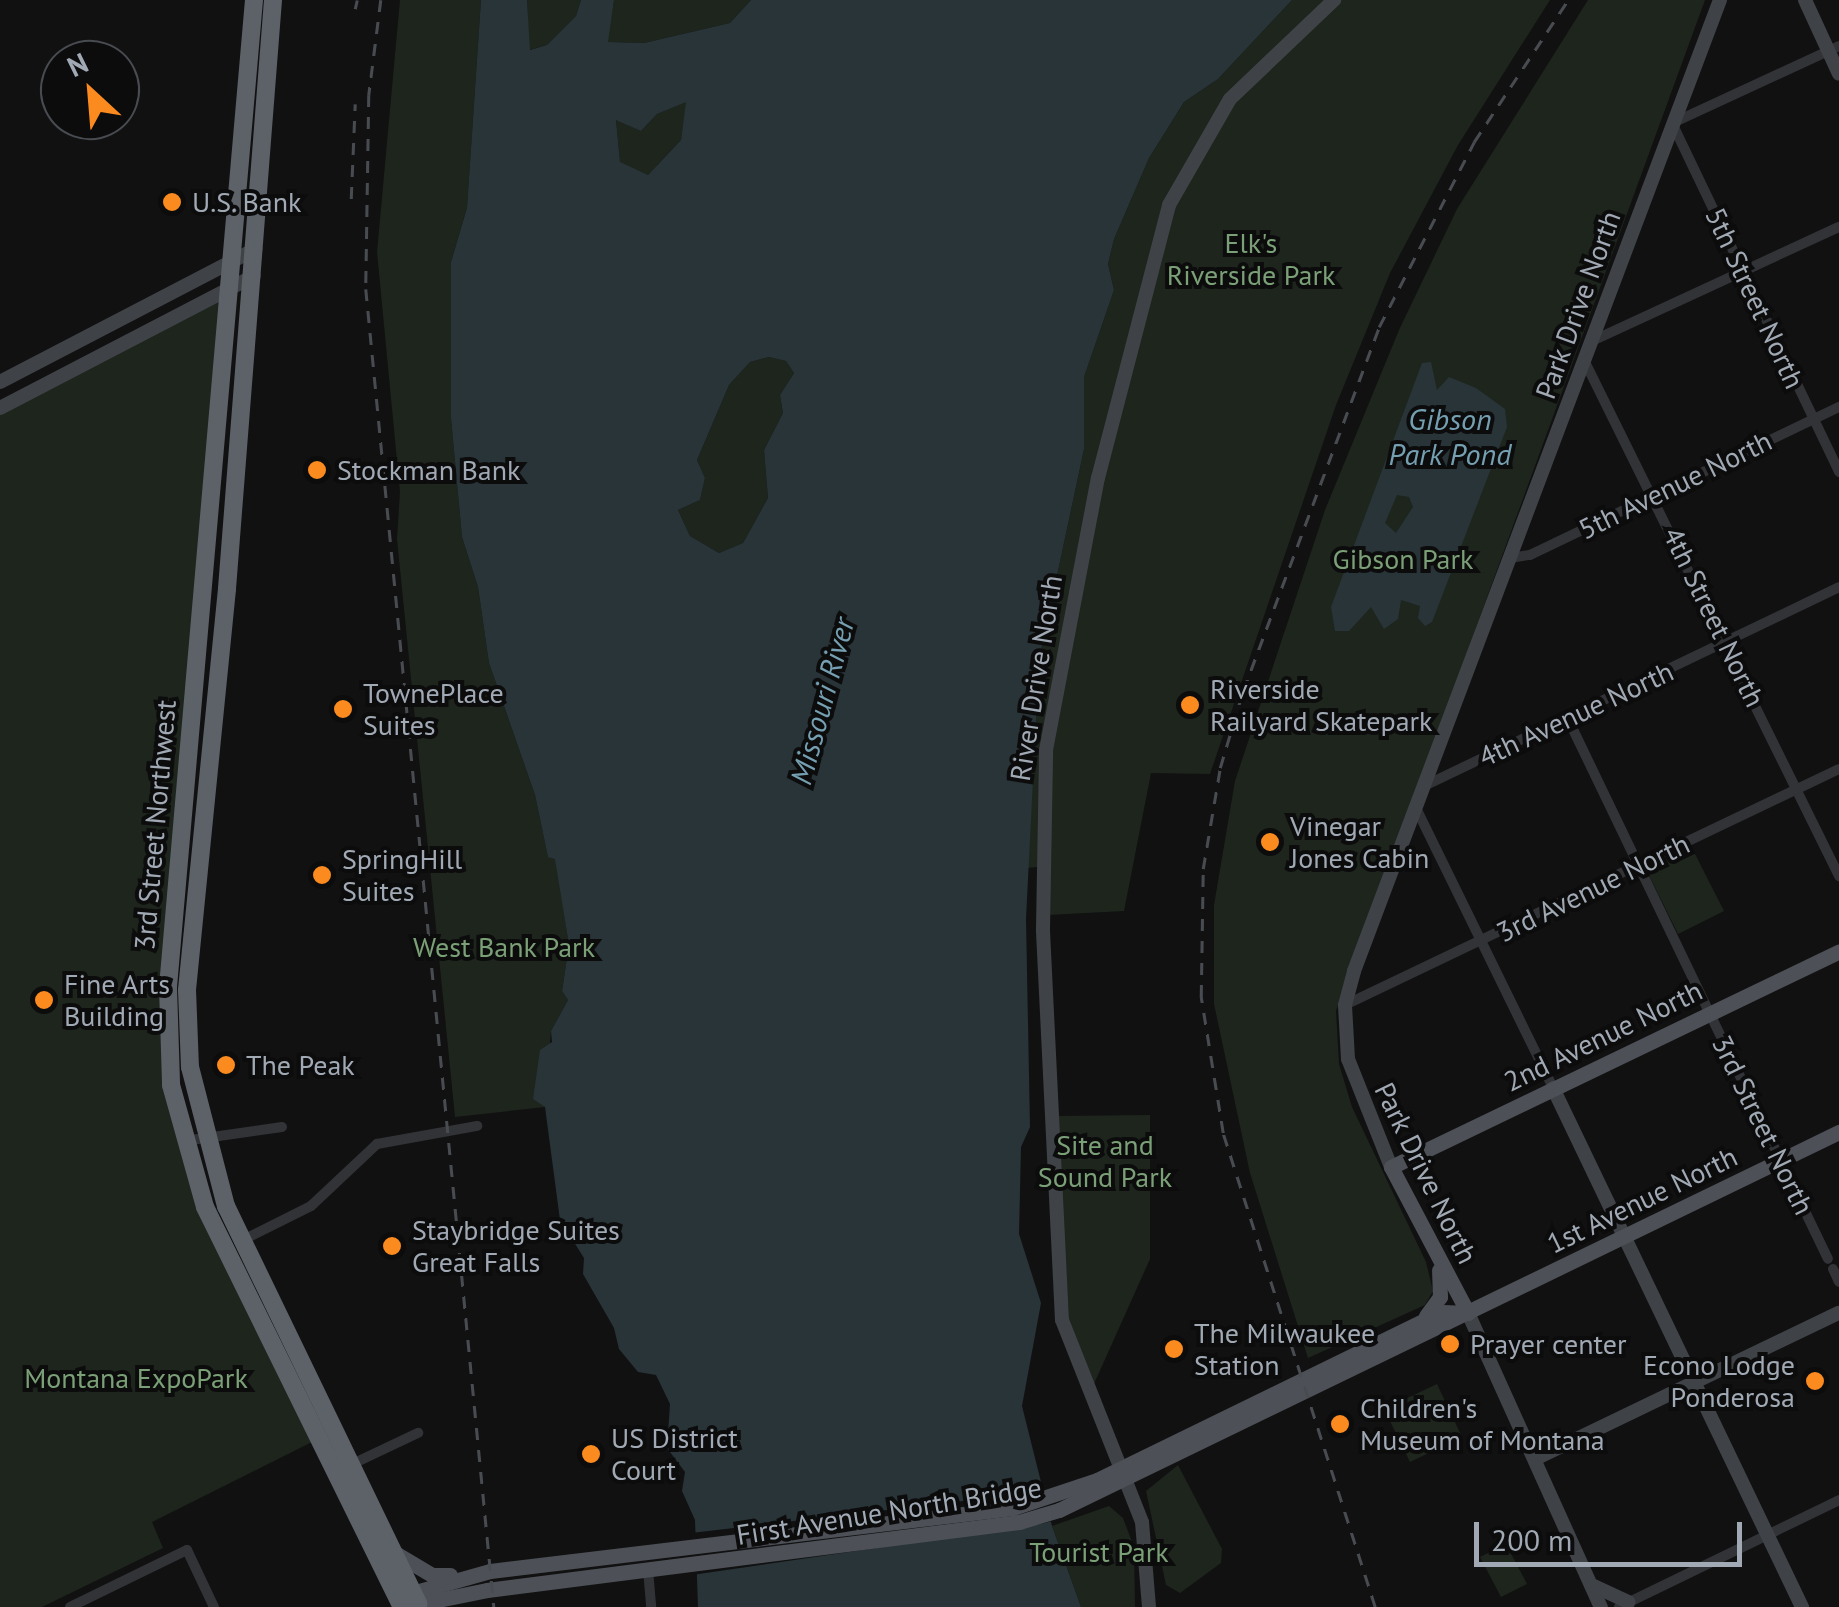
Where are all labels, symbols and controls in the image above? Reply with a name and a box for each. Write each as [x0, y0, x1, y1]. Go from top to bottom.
north arrow [40, 40, 140, 140]
text: N [61, 44, 94, 85]
place label: U.S. Bank [192, 185, 304, 219]
marker: U.S. Bank [161, 191, 183, 213]
street label: 5th Street North [1698, 202, 1812, 394]
street label: Park Drive North [1528, 206, 1628, 404]
park label: Elk's Riverside Park [1167, 226, 1335, 292]
water label: Gibson Park Pond [1388, 401, 1512, 472]
street label: 5th Avenue North [1573, 424, 1777, 546]
place label: Stockman Bank [337, 453, 520, 487]
marker: Stockman Bank [306, 459, 328, 481]
street label: 4th Street North [1656, 522, 1772, 712]
park label: Gibson Park [1333, 542, 1473, 576]
street label: River Drive North [1003, 573, 1069, 783]
water label: Missouri River [782, 614, 862, 788]
street label: 4th Avenue North [1473, 654, 1679, 774]
place label: Riverside Railyard Skatepark [1210, 672, 1432, 738]
place label: TownePlace Suites [363, 676, 504, 742]
marker: Riverside Railyard Skatepark [1179, 694, 1201, 716]
street label: 3rd Street Northwest [127, 698, 183, 952]
marker: TownePlace Suites [332, 698, 354, 720]
place label: Vinegar Jones Cabin [1290, 809, 1429, 875]
street label: 3rd Avenue North [1491, 827, 1695, 949]
marker: Vinegar Jones Cabin [1259, 831, 1281, 853]
place label: SpringHill Suites [342, 842, 462, 908]
marker: SpringHill Suites [311, 864, 333, 886]
park label: West Bank Park [413, 930, 595, 964]
place label: Fine Arts Building [64, 967, 171, 1033]
street label: 2nd Avenue North [1498, 973, 1708, 1099]
marker: Fine Arts Building [33, 989, 55, 1011]
street label: 3rd Street North [1705, 1030, 1821, 1220]
place label: The Peak [246, 1048, 355, 1082]
marker: The Peak [215, 1054, 237, 1076]
street label: Park Drive North [1367, 1077, 1485, 1269]
park label: Site and Sound Park [1038, 1128, 1172, 1194]
street label: 1st Avenue North [1541, 1139, 1743, 1261]
place label: Staybridge Suites Great Falls [412, 1213, 620, 1279]
marker: Staybridge Suites Great Falls [381, 1235, 403, 1257]
place label: The Milwaukee Station [1194, 1316, 1375, 1382]
place label: Prayer center [1470, 1327, 1626, 1361]
marker: Prayer center [1439, 1333, 1461, 1355]
marker: The Milwaukee Station [1163, 1338, 1185, 1360]
place label: Econo Lodge Ponderosa [1643, 1348, 1795, 1414]
park label: Montana ExpoPark [24, 1361, 248, 1395]
marker: Econo Lodge Ponderosa [1804, 1370, 1826, 1392]
place label: Children's Museum of Montana [1360, 1391, 1605, 1457]
marker: Children's Museum of Montana [1329, 1413, 1351, 1435]
place label: US District Court [611, 1421, 738, 1487]
marker: US District Court [580, 1443, 602, 1465]
street label: First Avenue North Bridge [734, 1470, 1044, 1552]
scale bar [1479, 1502, 1746, 1564]
text: 200 m [1491, 1520, 1572, 1559]
park label: Tourist Park [1029, 1535, 1169, 1569]

